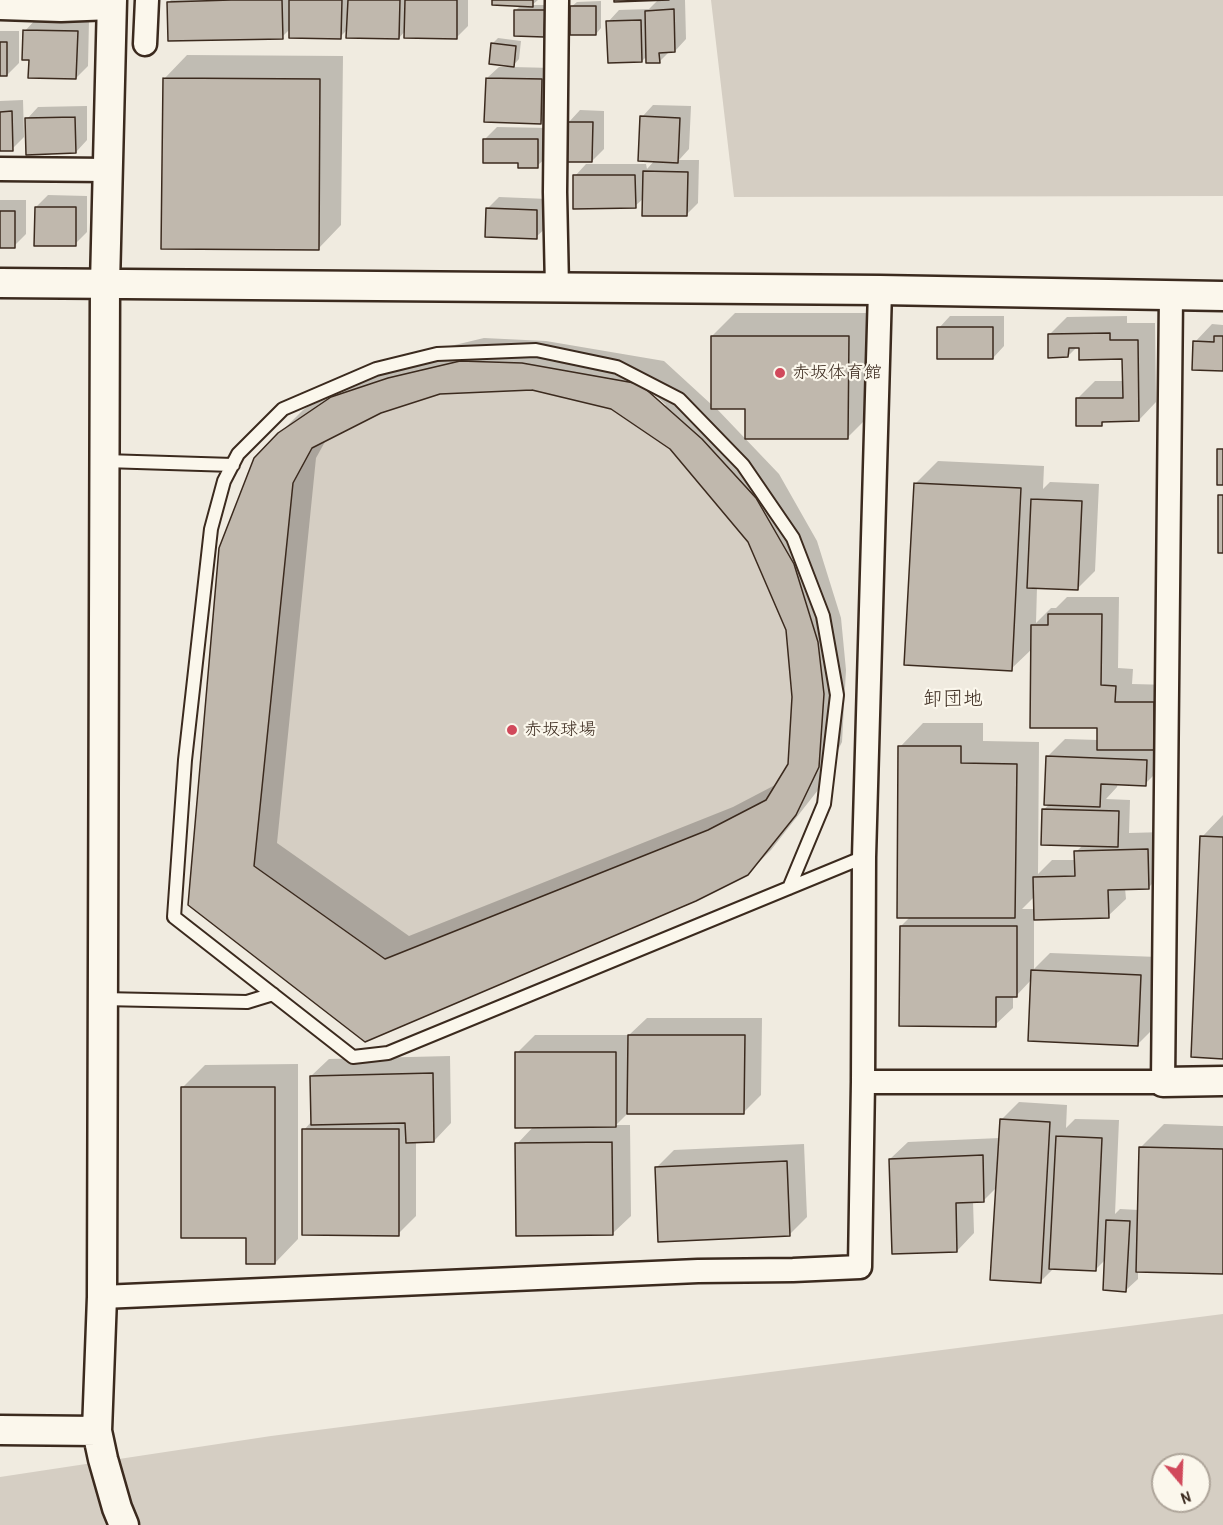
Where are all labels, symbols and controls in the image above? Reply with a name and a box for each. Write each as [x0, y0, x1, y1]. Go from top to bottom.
place label: 赤坂体育館 [792, 362, 882, 384]
marker: 赤坂体育館 [773, 366, 787, 380]
district label: 卸団地 [923, 688, 983, 712]
place label: 赤坂球場 [524, 719, 596, 741]
marker: 赤坂球場 [505, 723, 519, 737]
north arrow [1151, 1453, 1211, 1513]
text: N [1179, 1486, 1194, 1510]

